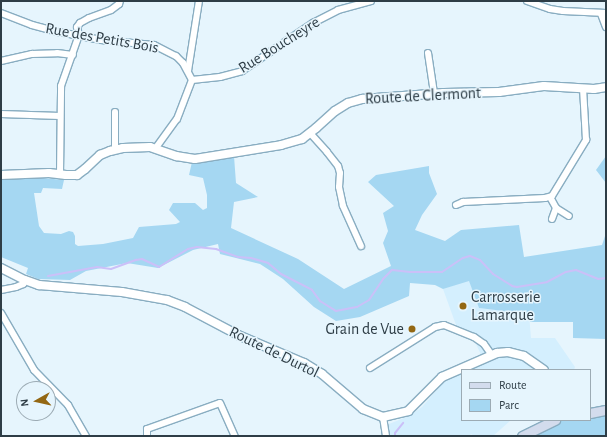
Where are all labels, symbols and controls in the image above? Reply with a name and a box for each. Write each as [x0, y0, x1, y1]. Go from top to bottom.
street label: Rue Boucheyre [235, 12, 323, 78]
street label: Rue des Petits Bois [44, 19, 160, 57]
street label: Route de Clermont [364, 83, 482, 109]
place label: Carrosserie Lamarque [471, 287, 540, 325]
marker: Carrosserie Lamarque [458, 301, 468, 311]
place label: Grain de Vue [326, 319, 404, 339]
street label: Route de Durtol [226, 322, 322, 382]
marker: Grain de Vue [407, 324, 417, 334]
legend [461, 369, 591, 421]
text: Route [499, 379, 526, 391]
north arrow [16, 381, 56, 421]
text: N [19, 398, 31, 407]
text: Parc [499, 399, 519, 411]

